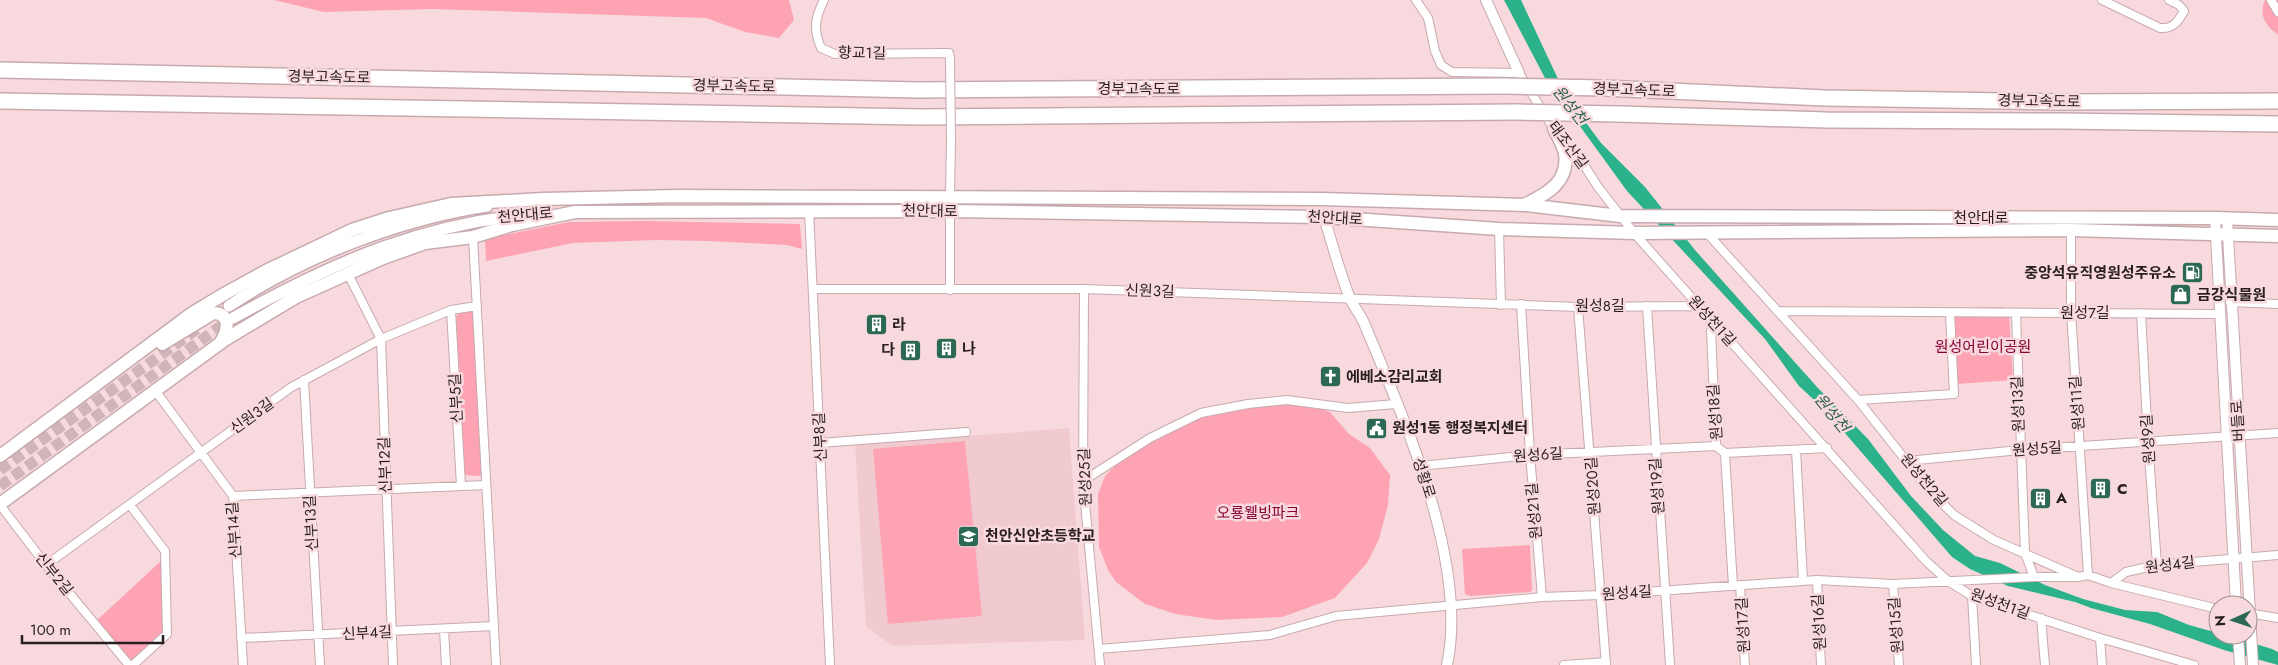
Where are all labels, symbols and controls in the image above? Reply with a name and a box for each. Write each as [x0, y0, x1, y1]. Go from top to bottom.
street label: 향교1길 [838, 42, 886, 64]
street label: 경부고속도로 [287, 65, 371, 89]
street label: 경부고속도로 [692, 74, 776, 98]
street label: 경부고속도로 [1098, 78, 1180, 100]
street label: 경부고속도로 [1592, 78, 1676, 102]
water label: 원성천 [1547, 81, 1594, 131]
street label: 경부고속도로 [1997, 89, 2081, 113]
street label: 태조산길 [1543, 116, 1593, 174]
street label: 천안대로 [902, 200, 958, 222]
street label: 천안대로 [497, 202, 553, 228]
street label: 천안대로 [1307, 206, 1363, 230]
street label: 천안대로 [1953, 207, 2009, 229]
fuel station icon: 중앙석유직영원성주유소 [2180, 261, 2204, 285]
place label: 중앙석유직영원성주유소 [2024, 262, 2176, 284]
street label: 신원3길 [1125, 279, 1175, 303]
shop icon: 금강식물원 [2169, 283, 2193, 307]
place label: 금강식물원 [2197, 284, 2266, 306]
street label: 원성천1길 [1683, 291, 1741, 351]
street label: 원성8길 [1575, 295, 1625, 317]
street label: 원성7길 [2060, 302, 2110, 324]
building icon: 라 [864, 313, 888, 337]
place label: 라 [892, 314, 906, 336]
park label: 원성어린이공원 [1935, 336, 2031, 358]
building icon: 나 [934, 337, 958, 361]
building icon: 다 [899, 338, 923, 362]
place label: 나 [962, 338, 976, 360]
place label: 다 [881, 339, 895, 361]
church icon: 에베소감리교회 [1318, 365, 1342, 389]
place label: 에베소감리교회 [1346, 366, 1443, 388]
street label: 신부5길 [444, 373, 468, 423]
street label: 원성13길 [2006, 375, 2030, 433]
street label: 원성11길 [2064, 375, 2090, 431]
street label: 원성18길 [1702, 383, 1728, 441]
water label: 원성천 [1809, 389, 1856, 439]
street label: 신원3길 [225, 393, 279, 439]
street label: 버들로 [2226, 400, 2250, 442]
street label: 신부8길 [808, 412, 832, 462]
street label: 원성9길 [2135, 413, 2161, 465]
public building icon: 원성1동 행정복지센터 [1364, 416, 1388, 440]
place label: 원성1동 행정복지센터 [1392, 417, 1528, 439]
street label: 신부12길 [373, 436, 397, 494]
street label: 원성5길 [2011, 436, 2063, 462]
street label: 원성6길 [1512, 442, 1564, 468]
street label: 원성25길 [1073, 447, 1097, 507]
street label: 원성천2길 [1895, 449, 1953, 511]
street label: 성황로 [1407, 455, 1441, 501]
street label: 원성20길 [1580, 456, 1606, 516]
street label: 원성19길 [1644, 457, 1670, 515]
building icon: C [2089, 477, 2113, 501]
place label: C [2117, 478, 2128, 500]
street label: 원성21길 [1521, 482, 1547, 540]
building icon: A [2028, 486, 2052, 510]
place label: A [2055, 487, 2068, 509]
street label: 신부13길 [299, 494, 323, 552]
street label: 신부14길 [221, 501, 247, 559]
park label: 오룡웰빙파크 [1217, 502, 1299, 524]
school or university icon: 천안신안초등학교 [957, 524, 981, 548]
place label: 천안신안초등학교 [985, 525, 1096, 547]
street label: 신부2길 [30, 548, 78, 600]
street label: 원성4길 [2144, 551, 2196, 579]
street label: 원성4길 [1601, 580, 1653, 606]
street label: 원성천1길 [1967, 583, 2033, 625]
street label: 원성16길 [1807, 593, 1831, 651]
north arrow [2208, 595, 2258, 645]
street label: 원성17길 [1731, 596, 1755, 654]
street label: 원성15길 [1883, 596, 1909, 654]
scale bar [22, 612, 164, 644]
text: N [2210, 615, 2230, 627]
text: 100 m [30, 619, 71, 641]
street label: 신부4길 [341, 621, 393, 645]

